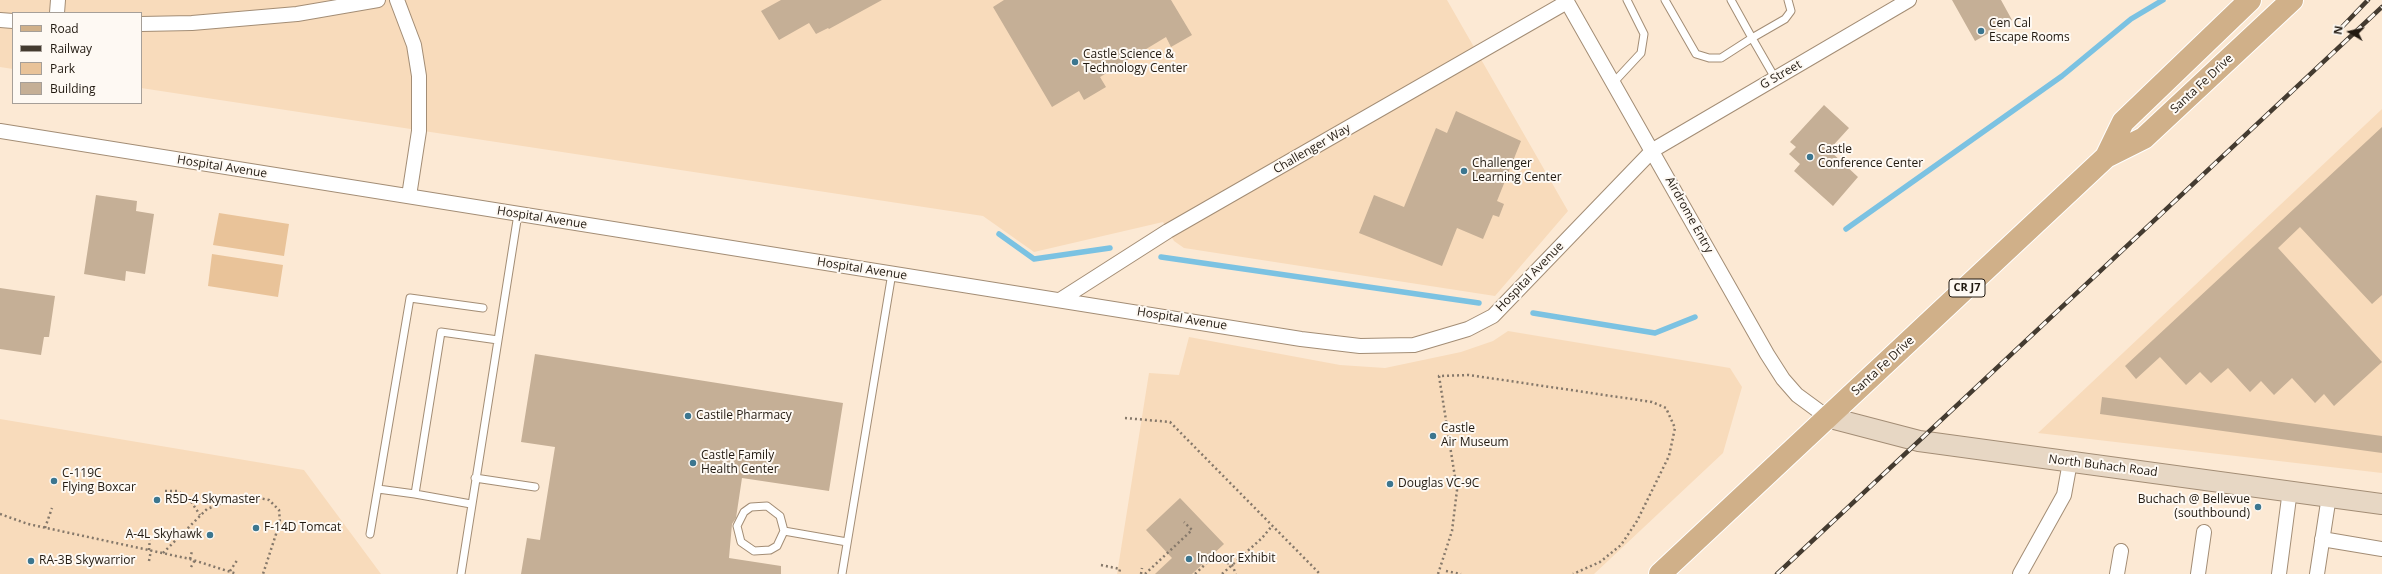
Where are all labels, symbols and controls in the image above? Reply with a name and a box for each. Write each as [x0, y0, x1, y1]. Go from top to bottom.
legend [12, 12, 142, 104]
north arrow [2330, 12, 2370, 52]
place label: Cen Cal Escape Rooms [1989, 17, 2070, 45]
text: Road [50, 20, 79, 37]
text: N [2330, 24, 2346, 36]
marker: Cen Cal Escape Rooms [1976, 26, 1986, 36]
text: Railway [50, 40, 92, 57]
place label: Castle Science & Technology Center [1083, 48, 1188, 76]
street label: Santa Fe Drive [2168, 51, 2236, 117]
marker: Castle Science & Technology Center [1070, 57, 1080, 67]
street label: G Street [1758, 57, 1804, 93]
text: Park [50, 60, 75, 77]
text: Building [50, 80, 95, 97]
street label: Challenger Way [1271, 121, 1353, 177]
place label: Castle Conference Center [1818, 143, 1923, 171]
marker: Castle Conference Center [1805, 152, 1815, 162]
street label: Hospital Avenue [176, 153, 268, 181]
place label: Challenger Learning Center [1472, 157, 1562, 185]
marker: Challenger Learning Center [1459, 166, 1469, 176]
street label: Airdrome Entry [1662, 174, 1716, 256]
street label: Hospital Avenue [496, 204, 588, 232]
street label: Hospital Avenue [1493, 239, 1567, 315]
street label: Hospital Avenue [816, 255, 908, 283]
road number: CR J7 [1949, 279, 1985, 297]
street label: Hospital Avenue [1136, 305, 1228, 333]
street label: Santa Fe Drive [1849, 333, 1917, 399]
place label: Castile Pharmacy [696, 409, 792, 423]
marker: Castile Pharmacy [683, 411, 693, 421]
place label: Castle Air Museum [1441, 422, 1509, 450]
marker: Castle Air Museum [1428, 431, 1438, 441]
place label: Castle Family Health Center [701, 449, 779, 477]
street label: North Buhach Road [2048, 452, 2158, 480]
marker: Castle Family Health Center [688, 458, 698, 468]
place label: C-119C Flying Boxcar [62, 467, 136, 495]
marker: C-119C Flying Boxcar [49, 476, 59, 486]
place label: Douglas VC-9C [1398, 477, 1479, 491]
marker: Douglas VC-9C [1385, 479, 1395, 489]
place label: R5D-4 Skymaster [165, 493, 260, 507]
place label: Buchach @ Bellevue (southbound) [2138, 493, 2250, 521]
marker: R5D-4 Skymaster [152, 495, 162, 505]
marker: Buchach @ Bellevue (southbound) [2253, 502, 2263, 512]
place label: F-14D Tomcat [264, 521, 341, 535]
marker: F-14D Tomcat [251, 523, 261, 533]
place label: A-4L Skyhawk [126, 528, 202, 542]
marker: A-4L Skyhawk [205, 530, 215, 540]
place label: Indoor Exhibit [1197, 552, 1275, 566]
place label: RA-3B Skywarrior [39, 554, 135, 568]
marker: Indoor Exhibit [1184, 554, 1194, 564]
marker: RA-3B Skywarrior [26, 556, 36, 566]

